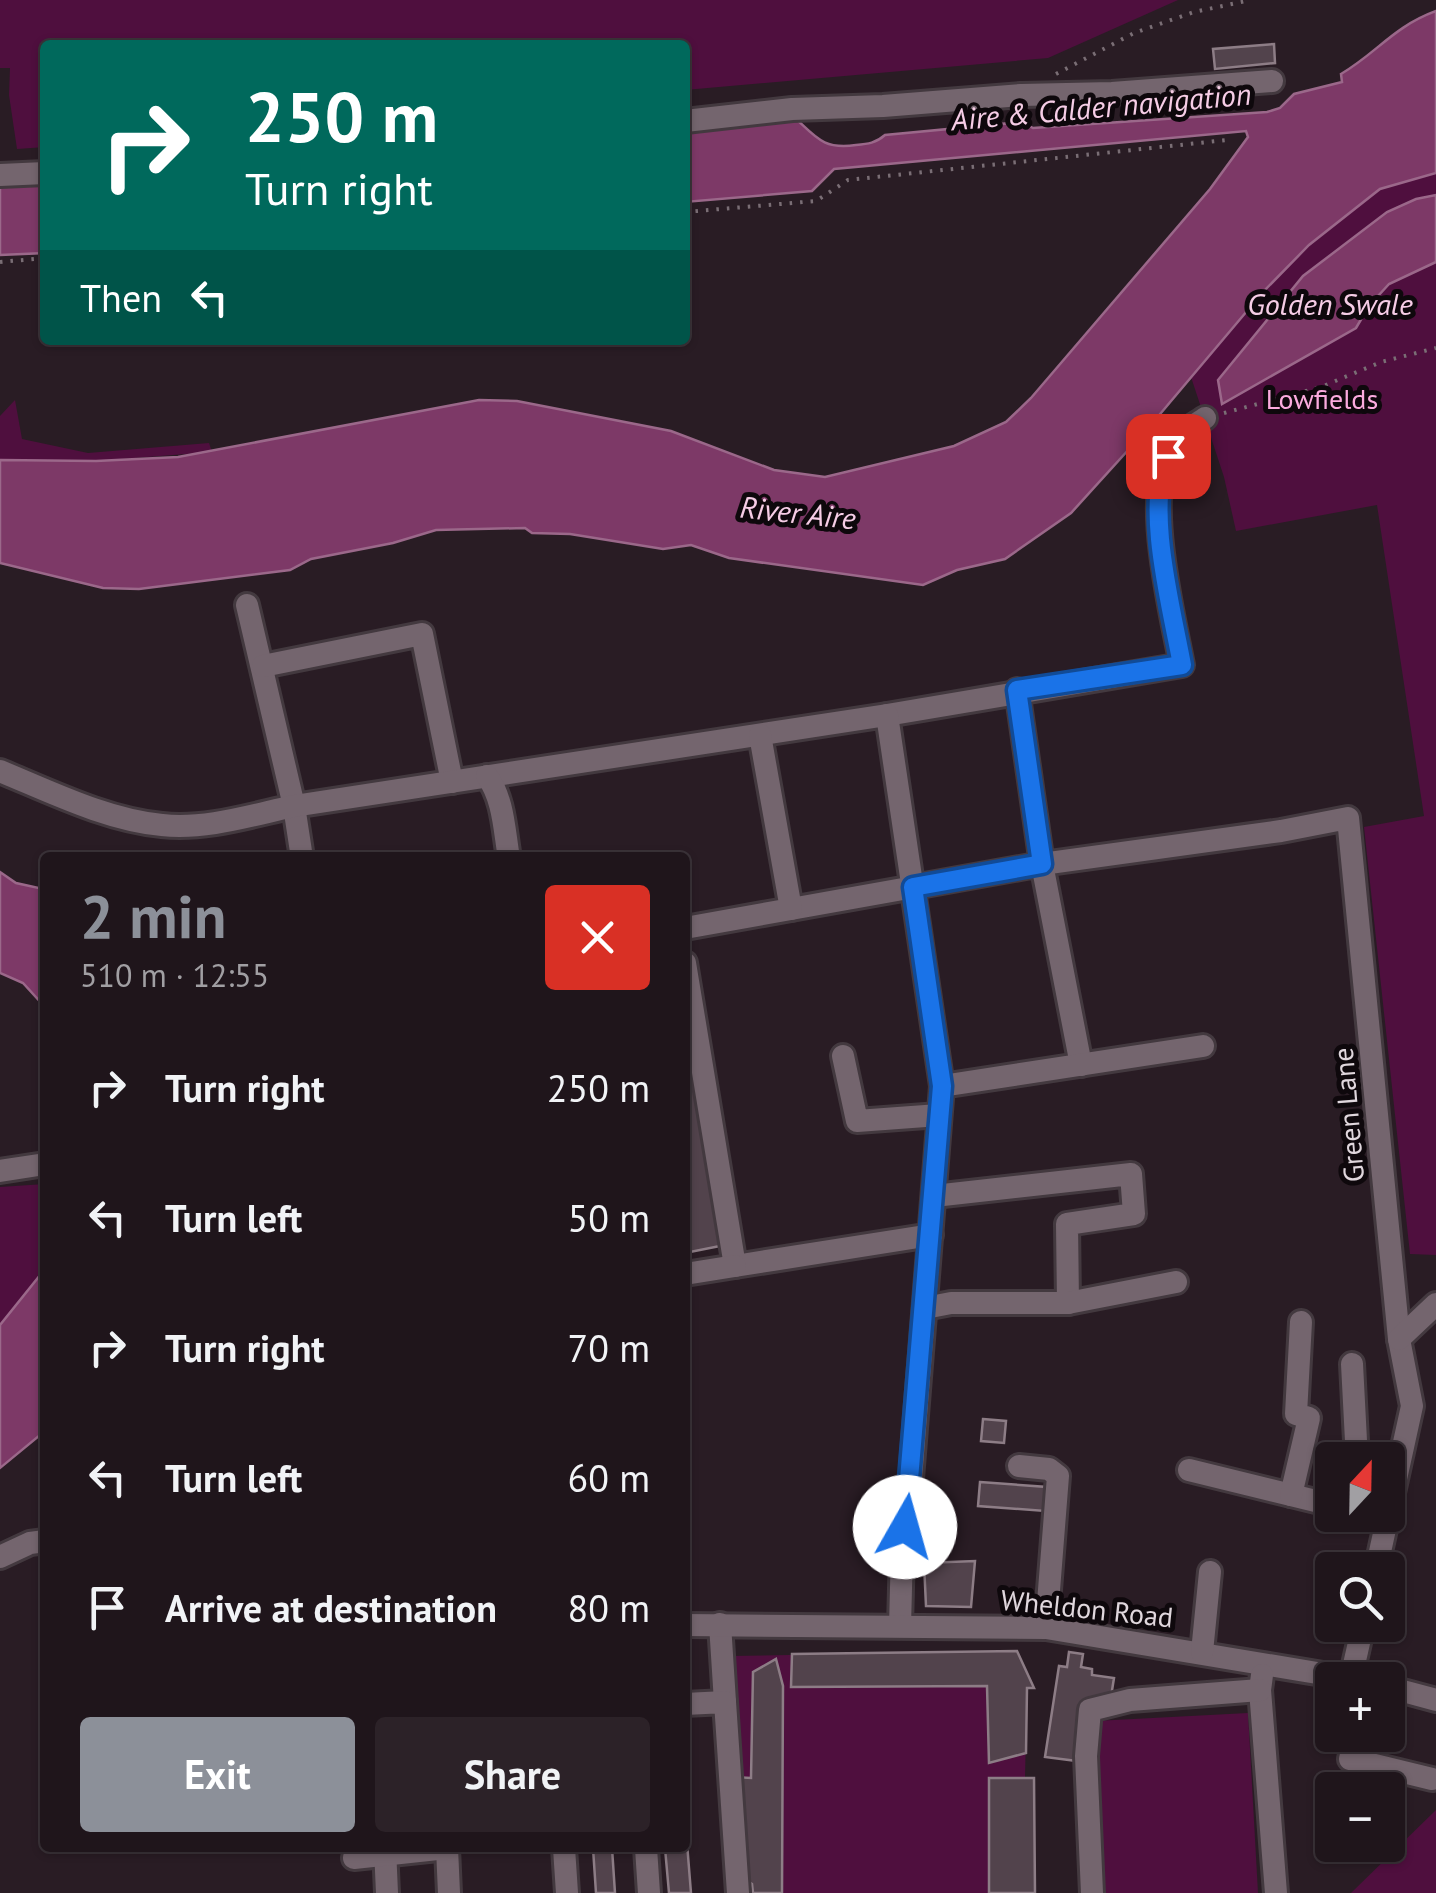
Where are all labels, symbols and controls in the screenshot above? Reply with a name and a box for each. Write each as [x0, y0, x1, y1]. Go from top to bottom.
text: 250 m [245, 71, 438, 161]
water label: Aire & Calder navigation [948, 73, 1253, 139]
icon: right [80, 80, 210, 210]
text: Turn right [245, 159, 433, 217]
icon: left [182, 270, 237, 325]
text: Then [80, 273, 162, 322]
water label: Golden Swale [1247, 284, 1413, 323]
park label: Lowfields [1266, 380, 1378, 417]
pin [1126, 414, 1211, 499]
icon: arrive [1141, 429, 1196, 484]
water label: River Aire [738, 487, 858, 537]
text: 2 min [80, 877, 226, 955]
button: close [545, 885, 650, 990]
text: 510 m · 12:55 [80, 954, 269, 996]
street label: Green Lane [1324, 1046, 1372, 1184]
icon: right [80, 1060, 135, 1115]
text: Turn right [165, 1063, 325, 1112]
text: 250 m [547, 1063, 650, 1112]
icon: left [80, 1190, 135, 1245]
text: Turn left [165, 1193, 302, 1242]
text: 50 m [568, 1193, 650, 1242]
icon: right [80, 1320, 135, 1375]
text: Turn right [165, 1323, 325, 1372]
text: 70 m [568, 1323, 650, 1372]
north arrow [1315, 1442, 1405, 1532]
map controls [1315, 1442, 1405, 1862]
icon: left [80, 1450, 135, 1505]
text: Turn left [165, 1453, 302, 1502]
text: 60 m [568, 1453, 650, 1502]
position arrow [853, 1475, 957, 1579]
button: search [1315, 1552, 1405, 1642]
icon: arrive [80, 1580, 135, 1635]
street label: Wheldon Road [999, 1581, 1175, 1635]
text: Arrive at destination [165, 1583, 497, 1632]
text: 80 m [568, 1583, 650, 1632]
button: + [1315, 1662, 1405, 1752]
button: Exit [80, 1717, 355, 1832]
button: Share [375, 1717, 650, 1832]
button: − [1315, 1772, 1405, 1862]

